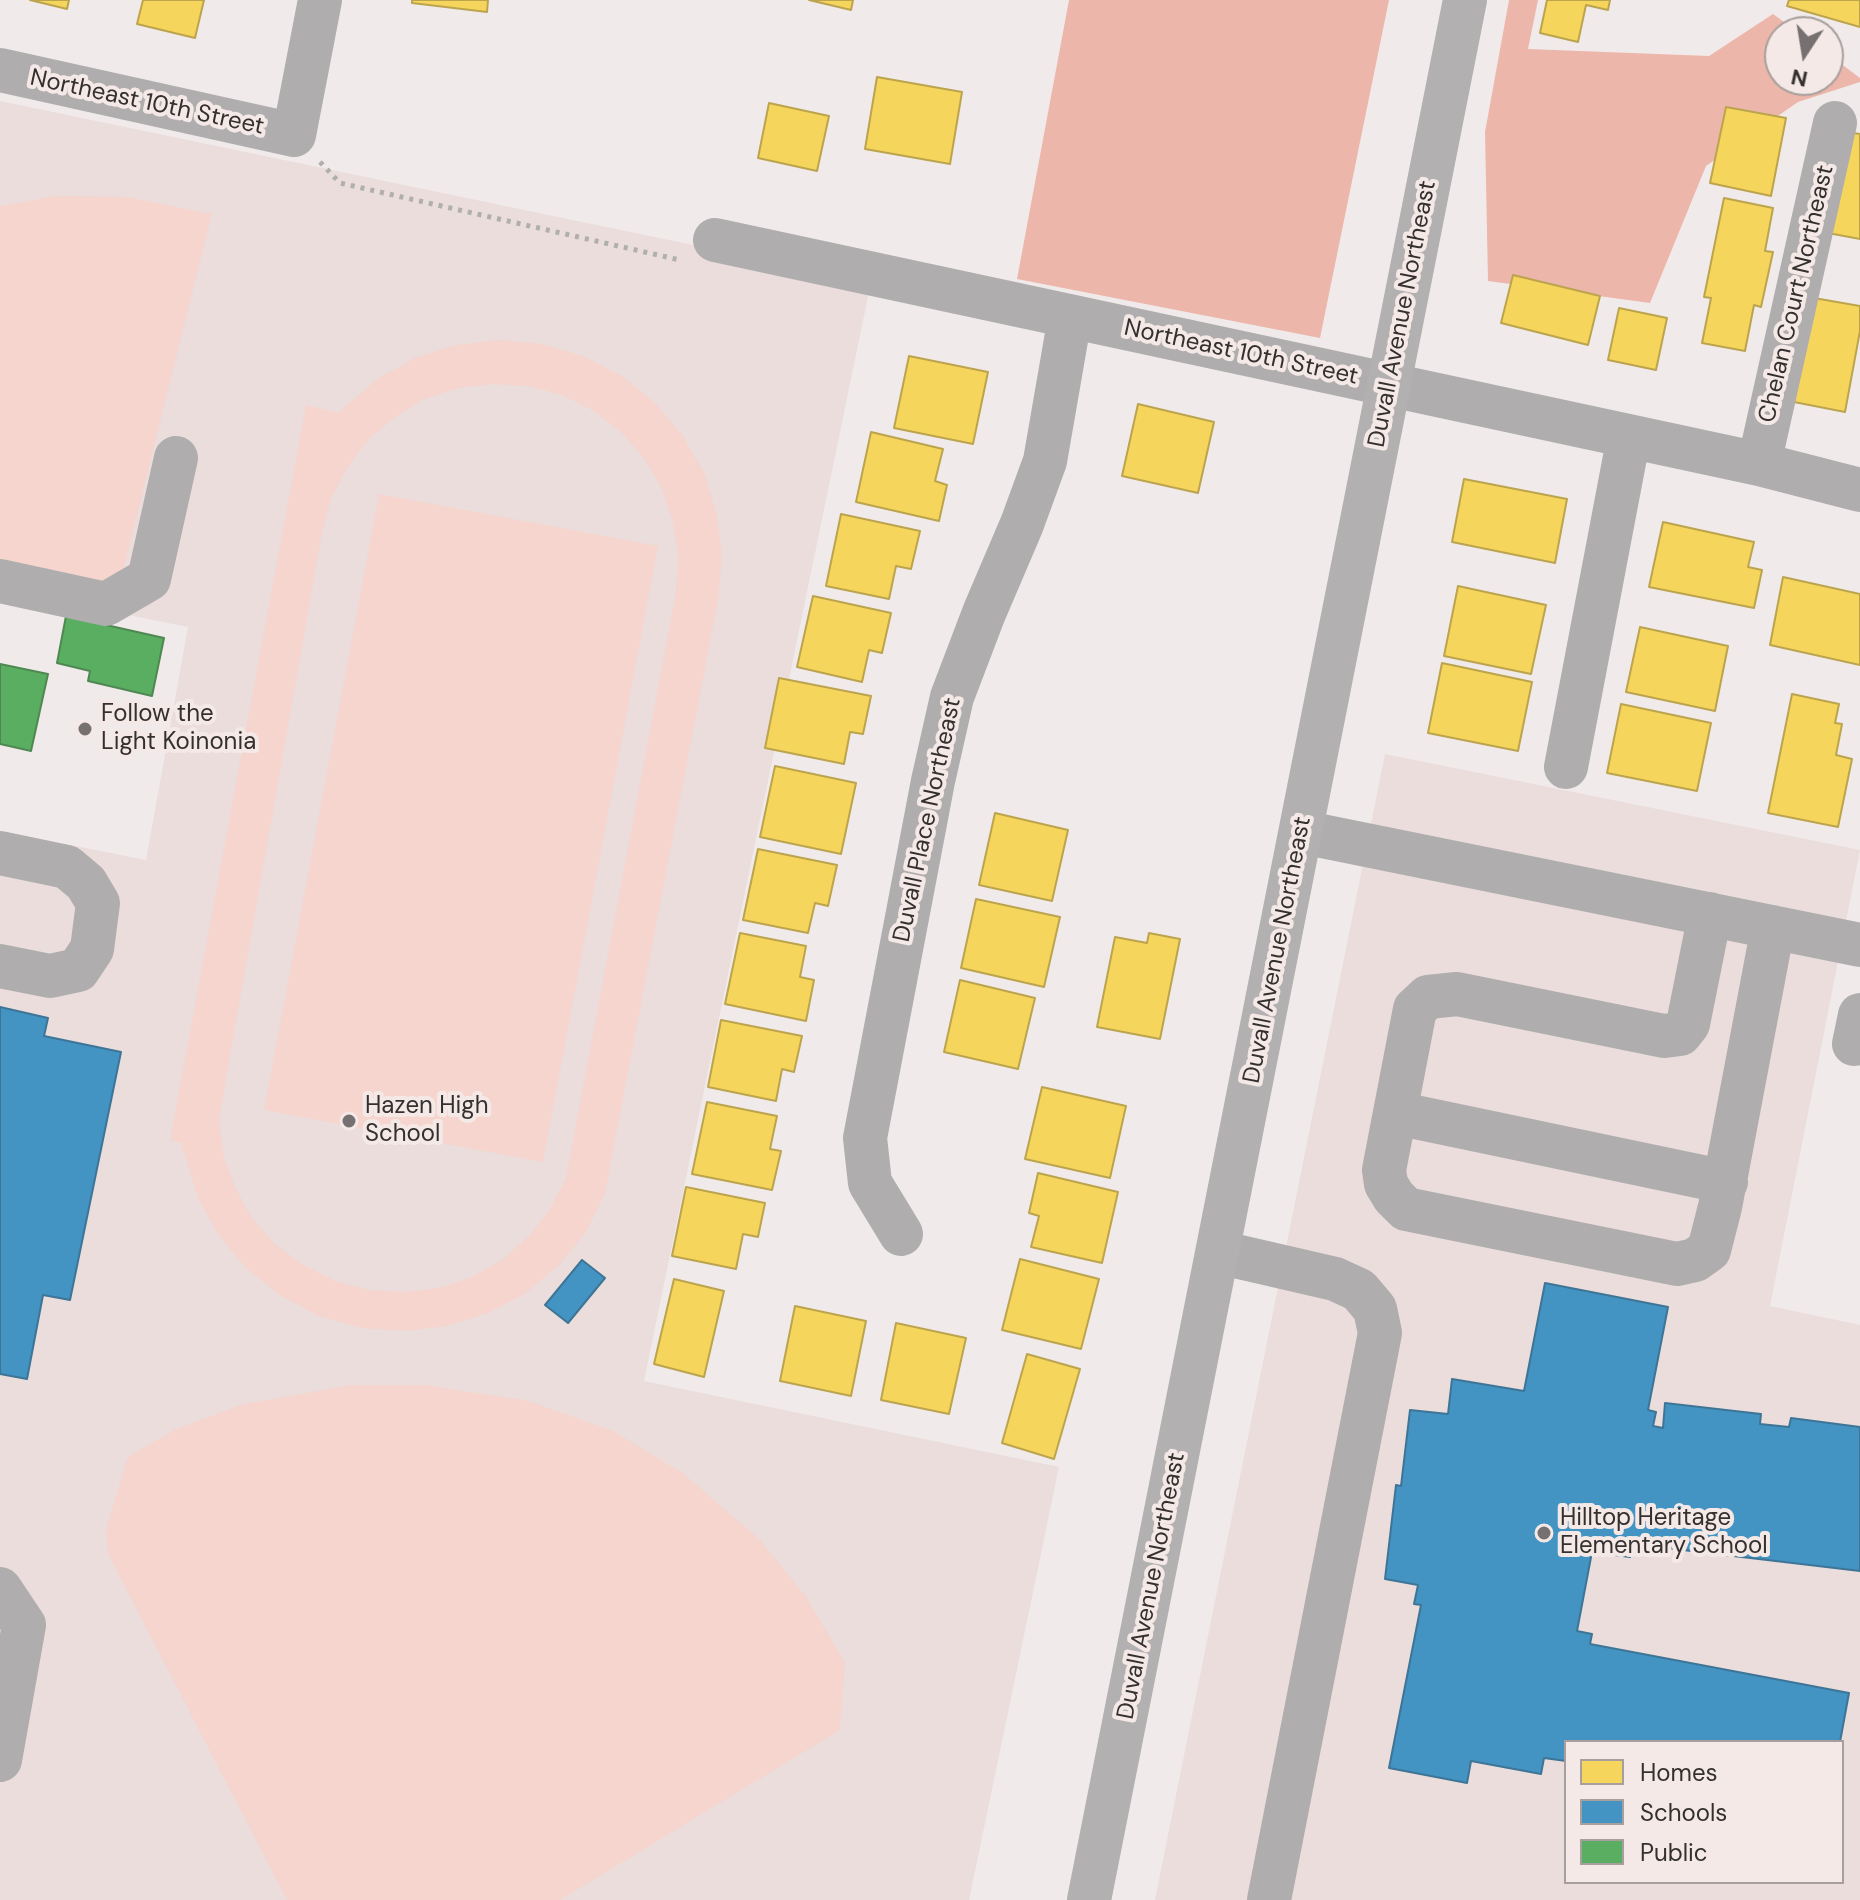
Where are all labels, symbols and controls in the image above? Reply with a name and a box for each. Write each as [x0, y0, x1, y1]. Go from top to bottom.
north arrow [1764, 16, 1844, 96]
text: N [1788, 62, 1810, 94]
street label: Northeast 10th Street [27, 64, 267, 142]
street label: Chelan Court Northeast [1753, 162, 1841, 426]
street label: Duvall Avenue Northeast [1363, 178, 1443, 450]
street label: Northeast 10th Street [1121, 314, 1361, 392]
street label: Duvall Place Northeast [888, 695, 968, 945]
place label: Follow the Light Koinonia [101, 701, 256, 757]
marker: Follow the Light Koinonia [76, 720, 94, 738]
street label: Duvall Avenue Northeast [1238, 814, 1318, 1086]
place label: Hazen High School [365, 1093, 488, 1149]
marker: Hazen High School [340, 1112, 358, 1130]
street label: Duvall Avenue Northeast [1112, 1450, 1192, 1722]
place label: Hilltop Heritage Elementary School [1560, 1505, 1768, 1561]
marker: Hilltop Heritage Elementary School [1535, 1524, 1553, 1542]
legend [1564, 1740, 1844, 1884]
text: Homes [1640, 1757, 1718, 1788]
text: Schools [1640, 1797, 1727, 1828]
text: Public [1640, 1837, 1708, 1868]

